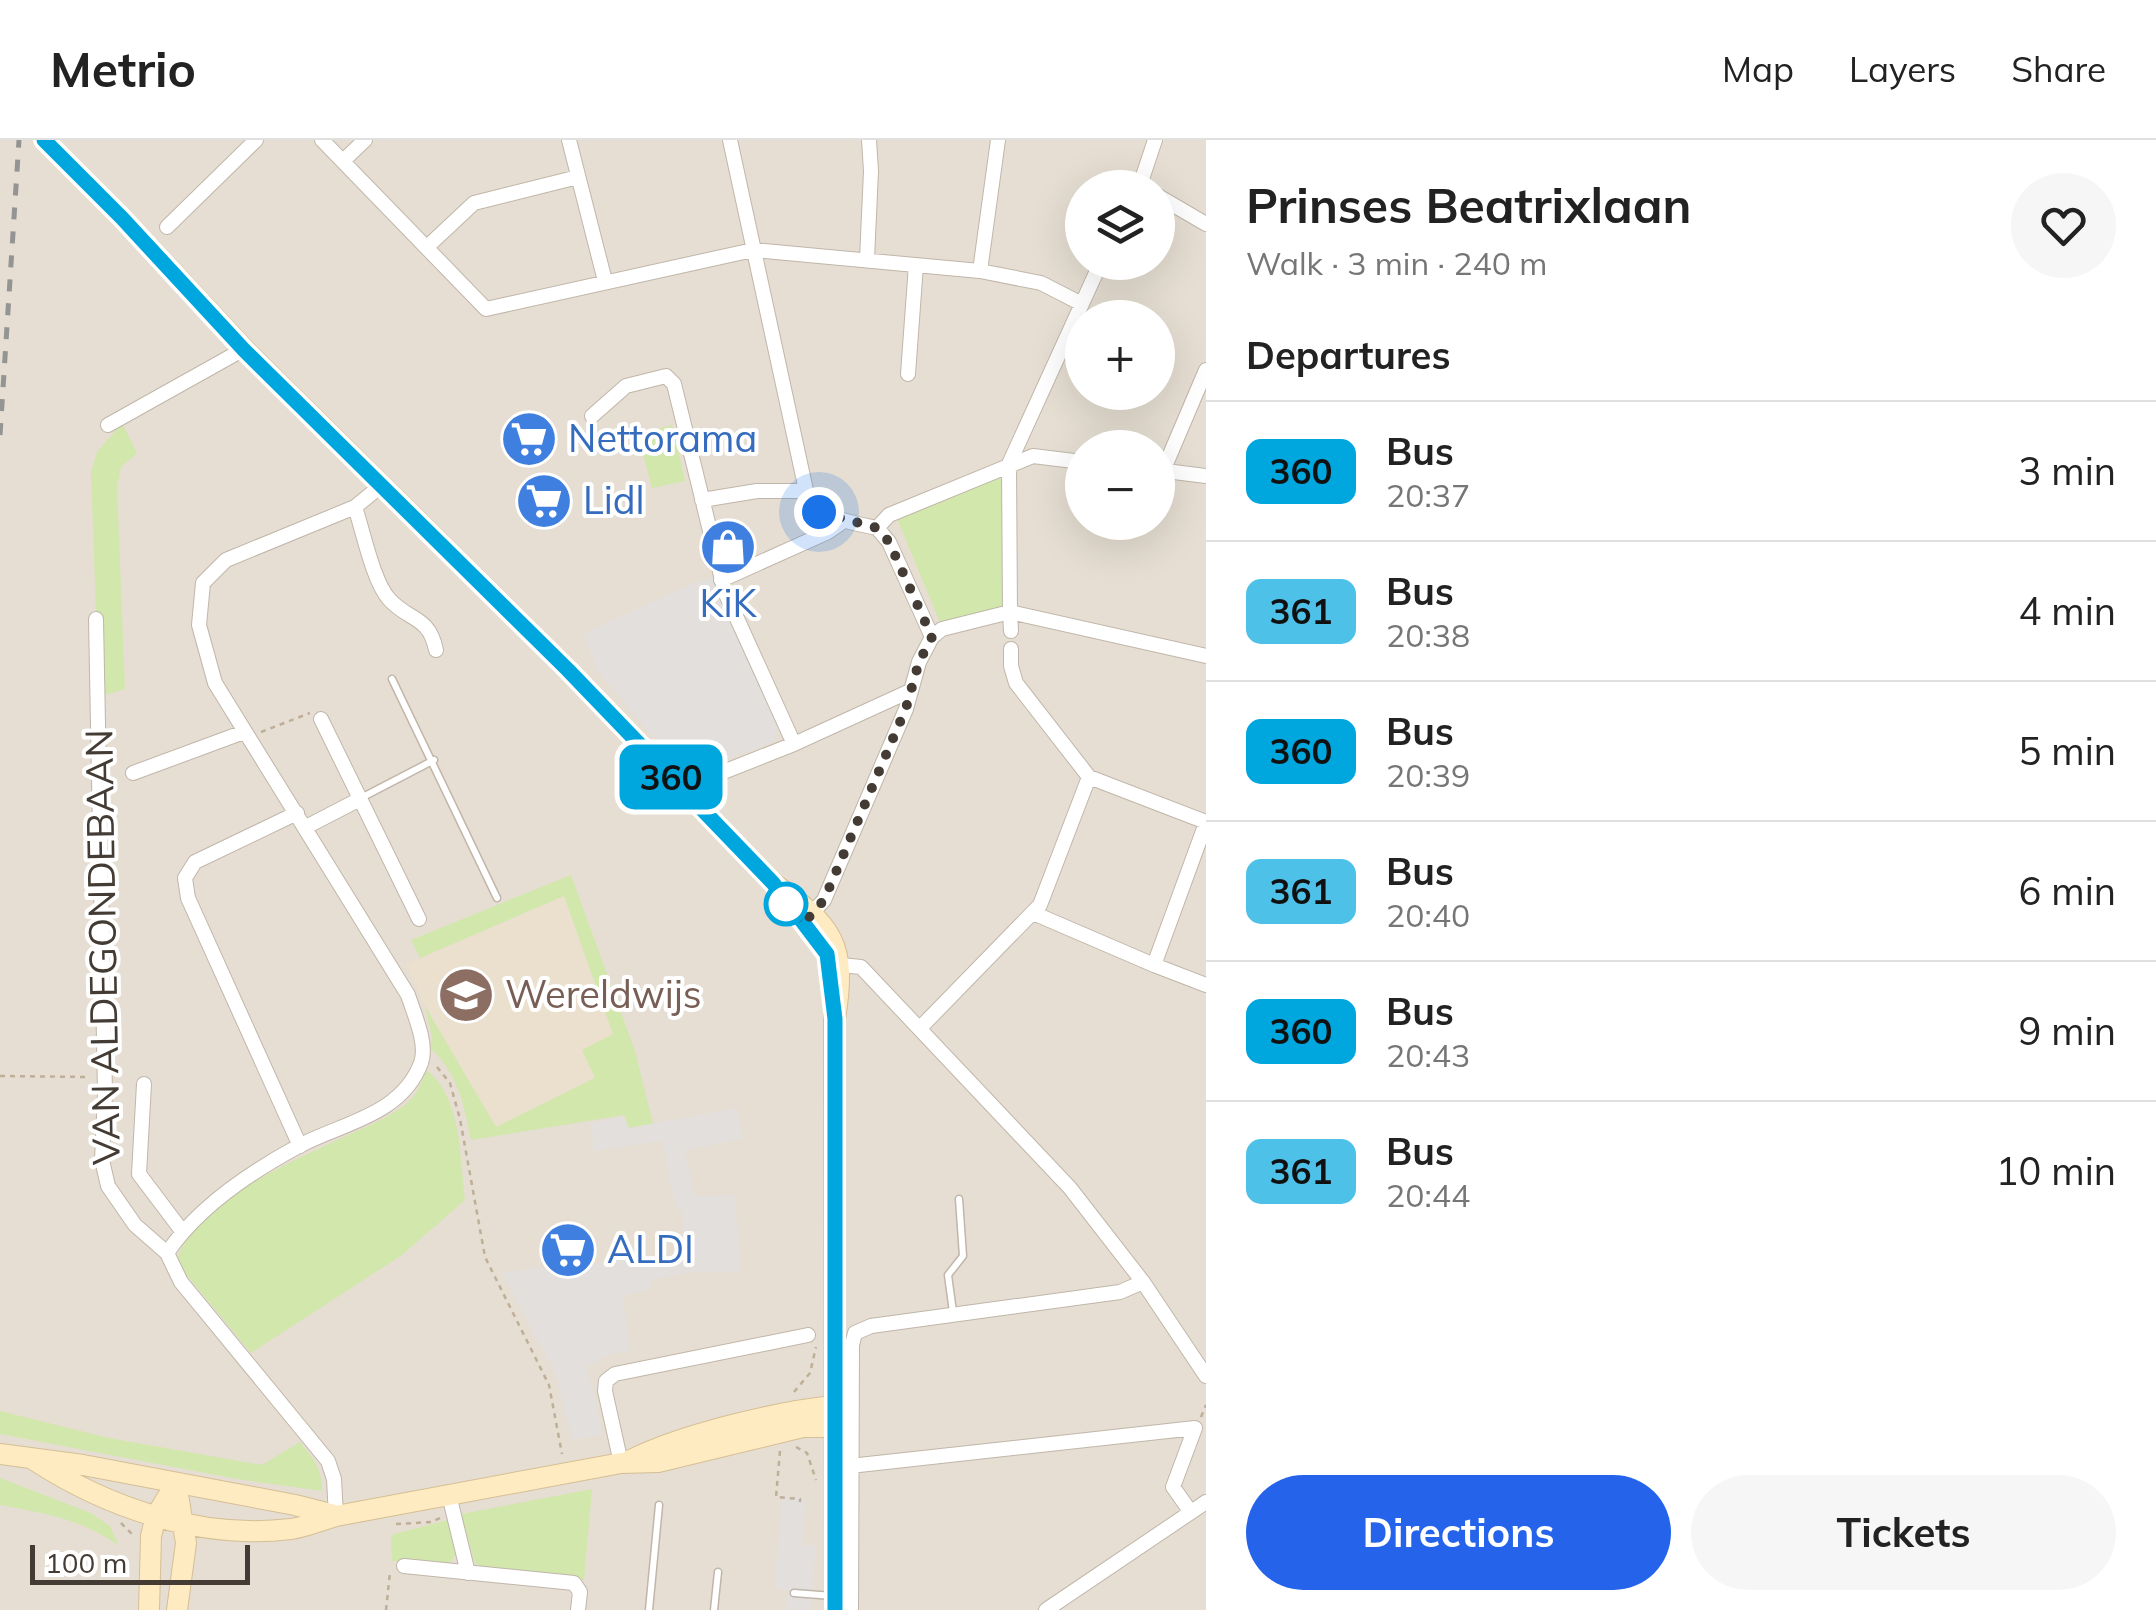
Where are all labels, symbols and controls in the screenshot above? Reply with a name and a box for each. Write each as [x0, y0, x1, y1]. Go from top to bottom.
text: Metrio [50, 39, 196, 99]
text: Map [1722, 47, 1794, 91]
text: Layers [1849, 47, 1956, 91]
text: Share [2011, 47, 2106, 91]
map controls [1065, 170, 1175, 540]
button: layers [1065, 170, 1175, 280]
button: heart [2011, 173, 2116, 278]
text: Prinses Beatrixlaan [1246, 175, 1692, 235]
text: Walk · 3 min · 240 m [1246, 243, 1547, 283]
button: + [1065, 300, 1175, 410]
text: Departures [1246, 331, 1450, 379]
supermarket icon: Nettorama [499, 409, 559, 469]
place label: Nettorama [568, 414, 757, 462]
text: Bus [1386, 427, 1454, 475]
button: − [1065, 430, 1175, 540]
text: 3 min [2019, 447, 2116, 495]
text: 360 [1269, 449, 1333, 493]
supermarket icon: Lidl [514, 471, 574, 531]
text: 20:37 [1386, 475, 1470, 515]
place label: Lidl [583, 476, 645, 524]
your location [794, 487, 844, 537]
shop icon: KiK [698, 517, 758, 577]
text: Bus [1386, 567, 1454, 615]
place label: KiK [699, 579, 758, 627]
text: 4 min [2019, 587, 2116, 635]
text: 361 [1269, 589, 1333, 633]
text: 20:38 [1386, 615, 1470, 655]
text: Bus [1386, 707, 1454, 755]
text: 5 min [2019, 727, 2116, 775]
street label: VAN ALDEGONDEBAAN [74, 729, 130, 1165]
text: 360 [1269, 729, 1333, 773]
line badge: 360 [614, 744, 728, 810]
text: 360 [639, 755, 703, 799]
text: 20:39 [1386, 755, 1470, 795]
text: Bus [1386, 847, 1454, 895]
text: 6 min [2019, 867, 2116, 915]
text: 361 [1269, 869, 1333, 913]
unlabelled marker [765, 883, 807, 925]
text: 20:40 [1386, 895, 1470, 935]
school or university icon: Wereldwijs [436, 965, 496, 1025]
place label: Wereldwijs [505, 970, 702, 1018]
text: Bus [1386, 987, 1454, 1035]
text: 9 min [2019, 1007, 2116, 1055]
text: 360 [1269, 1009, 1333, 1053]
text: 20:43 [1386, 1035, 1470, 1075]
text: Bus [1386, 1127, 1454, 1175]
text: 10 min [1996, 1147, 2116, 1195]
text: 361 [1269, 1149, 1333, 1193]
text: 20:44 [1386, 1175, 1470, 1215]
supermarket icon: ALDI [538, 1220, 598, 1280]
place label: ALDI [607, 1225, 694, 1273]
button: Directions [1246, 1475, 1671, 1590]
button: Tickets [1691, 1475, 2116, 1590]
scale bar [30, 1540, 250, 1584]
text: 100 m [45, 1545, 127, 1580]

